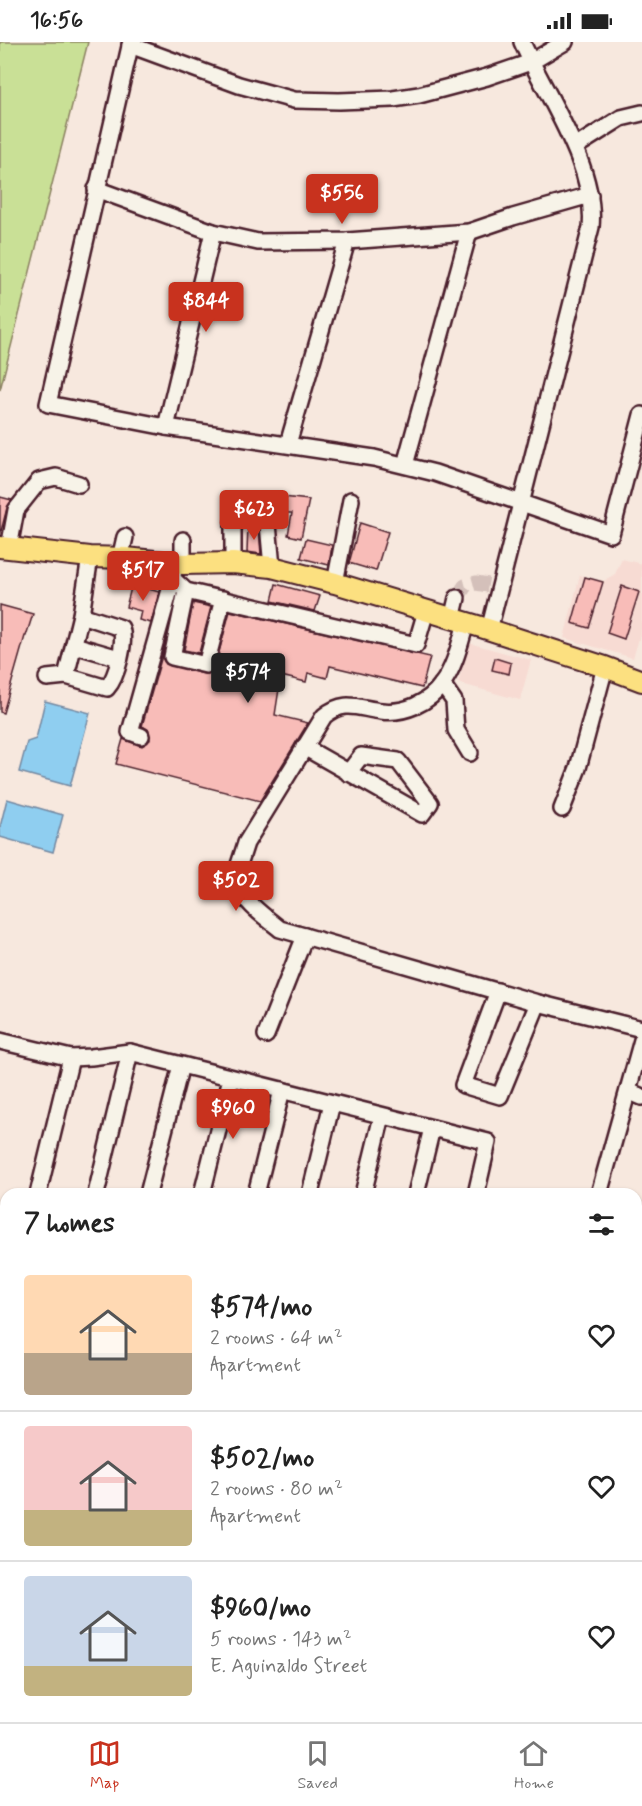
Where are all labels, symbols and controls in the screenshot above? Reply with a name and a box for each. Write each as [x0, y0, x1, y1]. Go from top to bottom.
text: 16:56 [30, 7, 83, 35]
pin: $556 [306, 174, 378, 225]
text: $556 [320, 180, 364, 207]
pin: $844 [170, 282, 242, 333]
text: $844 [183, 288, 229, 315]
pin: $623 [218, 490, 290, 541]
text: $623 [234, 496, 274, 523]
pin: $517 [107, 551, 179, 602]
text: $517 [121, 557, 165, 584]
pin: $574 [212, 653, 284, 704]
text: $574 [225, 659, 271, 686]
pin: $502 [200, 861, 272, 912]
text: $502 [212, 867, 260, 894]
pin: $960 [197, 1089, 269, 1140]
text: $960 [211, 1095, 255, 1122]
text: 7 homes [24, 1207, 115, 1241]
icon: filters [585, 1208, 618, 1241]
text: $574/mo [210, 1291, 312, 1325]
icon: home [72, 1299, 144, 1371]
icon: heart [585, 1319, 618, 1352]
text: 2 rooms · 64 m² [210, 1325, 343, 1352]
text: Apartment [210, 1352, 301, 1379]
text: $502/mo [210, 1442, 314, 1476]
icon: home [72, 1450, 144, 1522]
icon: heart [585, 1470, 618, 1503]
text: 2 rooms · 80 m² [210, 1476, 343, 1503]
text: Apartment [210, 1503, 301, 1530]
text: $960/mo [210, 1592, 311, 1626]
icon: home [72, 1600, 144, 1672]
icon: heart [585, 1620, 618, 1653]
text: 5 rooms · 143 m² [210, 1626, 352, 1653]
text: E. Aguinaldo Street [210, 1653, 367, 1680]
tab: Map [88, 1737, 121, 1794]
tab: Saved [297, 1737, 338, 1794]
tab: Home [514, 1737, 554, 1794]

